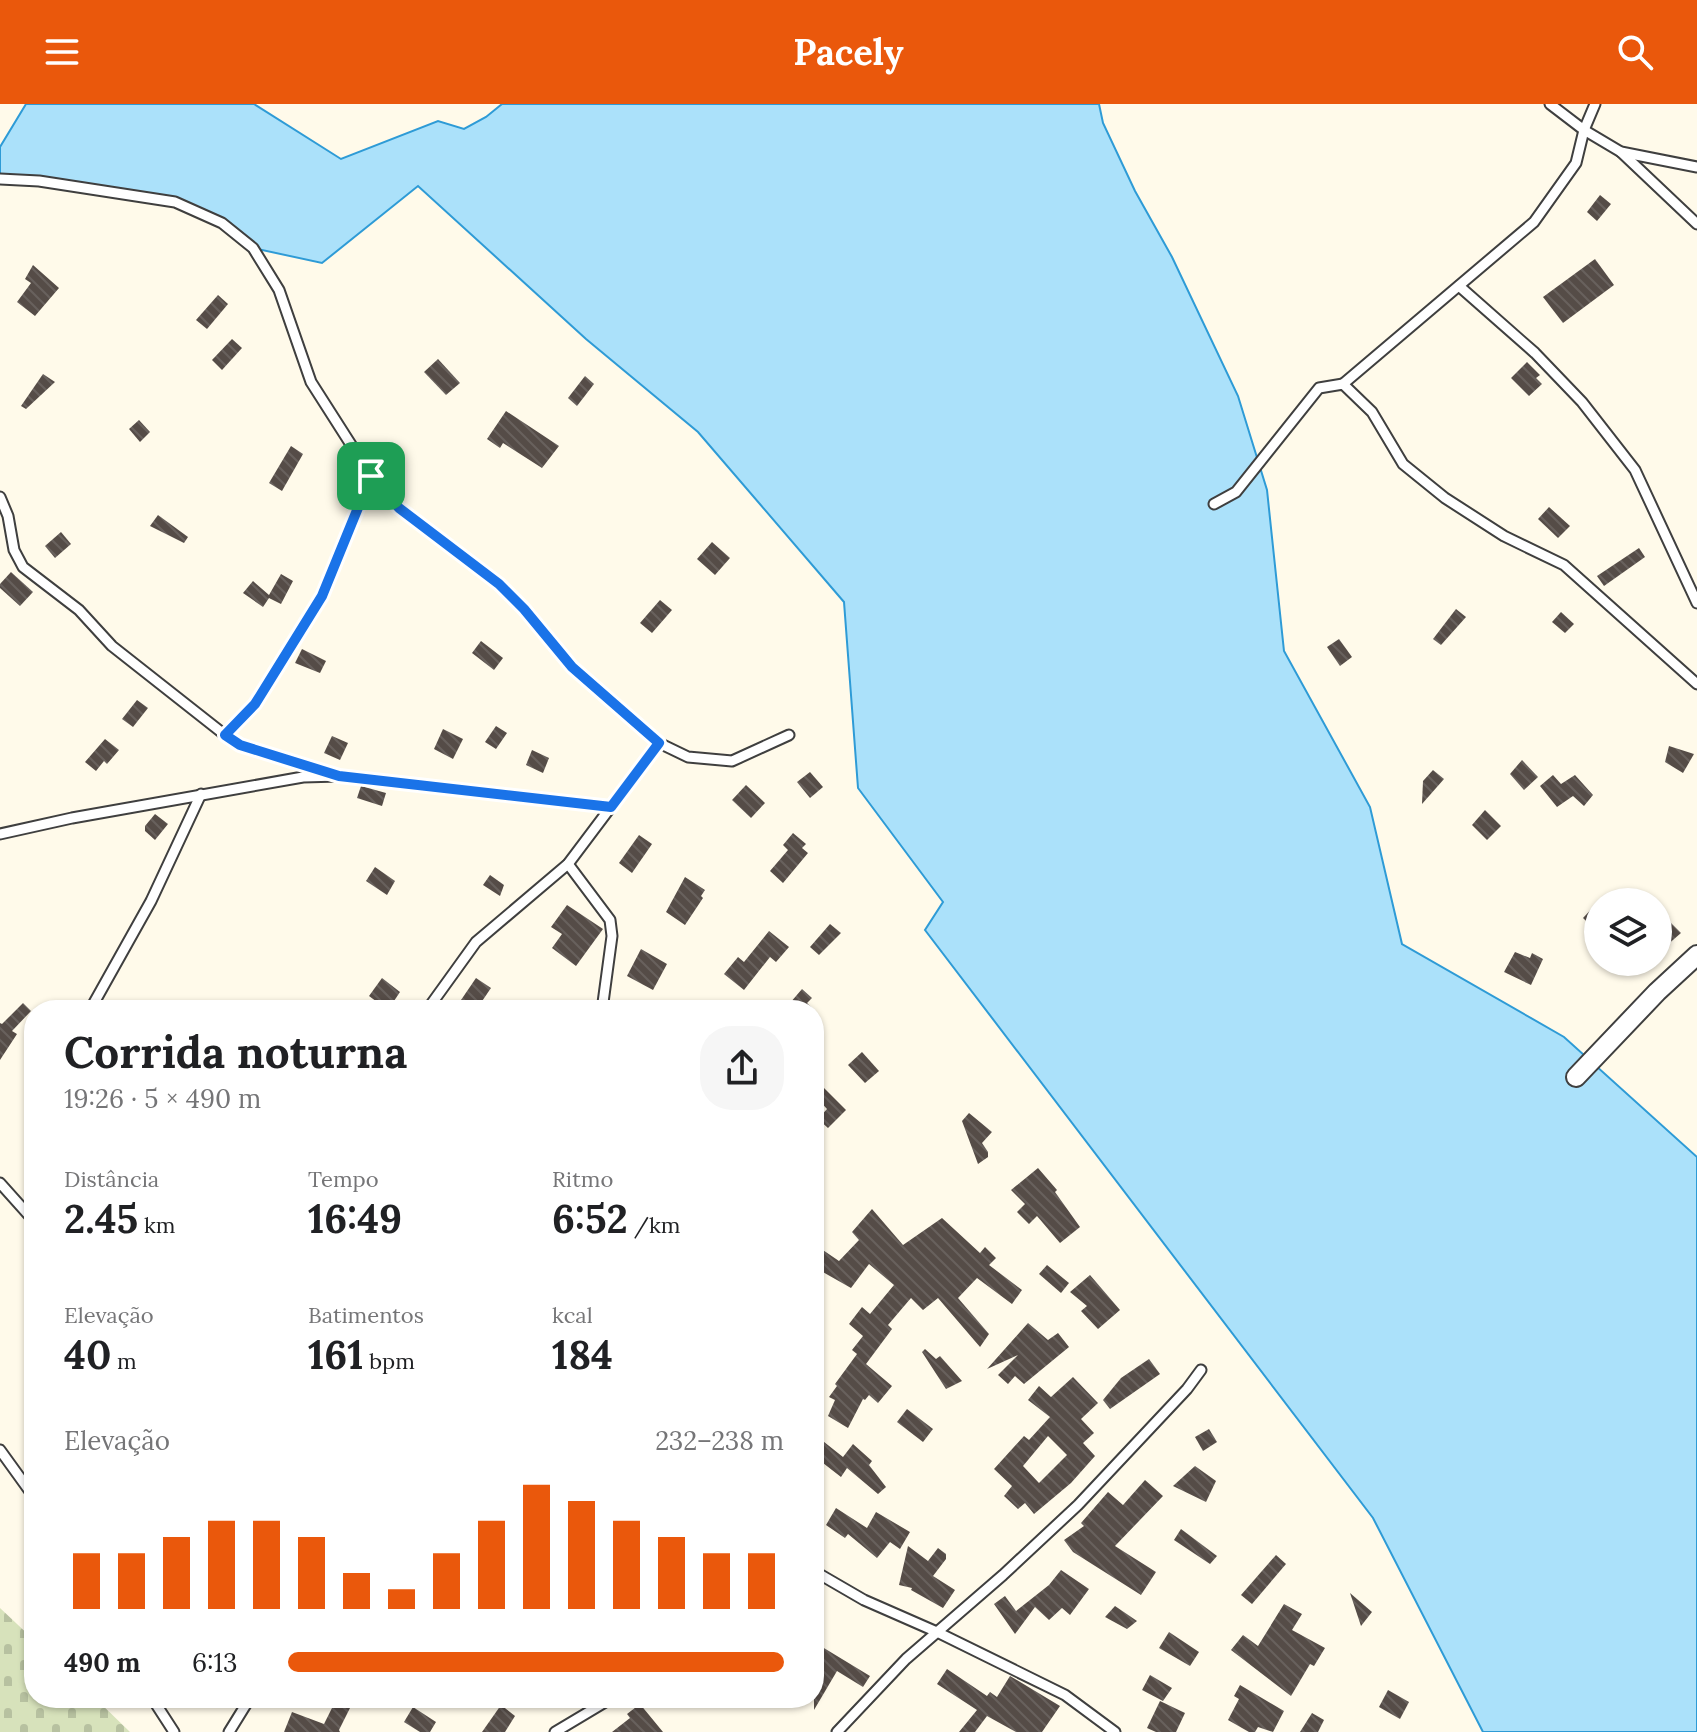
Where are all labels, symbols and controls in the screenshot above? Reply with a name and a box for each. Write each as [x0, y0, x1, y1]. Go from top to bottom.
text: Pacely [793, 29, 904, 75]
icon: menu [40, 30, 84, 74]
icon: search [1613, 30, 1657, 74]
pin [337, 442, 405, 510]
icon: arrive [349, 454, 393, 498]
map controls [1584, 888, 1672, 976]
button: layers [1584, 888, 1672, 976]
text: Corrida noturna [64, 1024, 407, 1080]
button: share [700, 1026, 784, 1110]
text: 19:26 · 5 × 490 m [64, 1082, 261, 1115]
text: Distância [64, 1165, 159, 1193]
text: Tempo [308, 1165, 379, 1193]
text: Ritmo [552, 1165, 613, 1193]
text: 2.45 [64, 1193, 138, 1244]
text: 16:49 [308, 1193, 402, 1244]
text: 6:52 [552, 1193, 628, 1244]
text: km [138, 1211, 175, 1239]
text: /km [628, 1211, 680, 1239]
text: Elevação [64, 1301, 154, 1329]
text: Batimentos [308, 1301, 424, 1329]
text: kcal [552, 1301, 593, 1329]
text: 40 [64, 1329, 111, 1380]
text: 161 [308, 1329, 363, 1380]
text: 184 [552, 1329, 613, 1380]
text: m [111, 1347, 137, 1375]
text: bpm [363, 1347, 415, 1375]
text: Elevação [64, 1424, 170, 1457]
text: 232–238 m [655, 1424, 784, 1457]
text: 490 m [64, 1646, 141, 1679]
text: 6:13 [192, 1646, 237, 1679]

